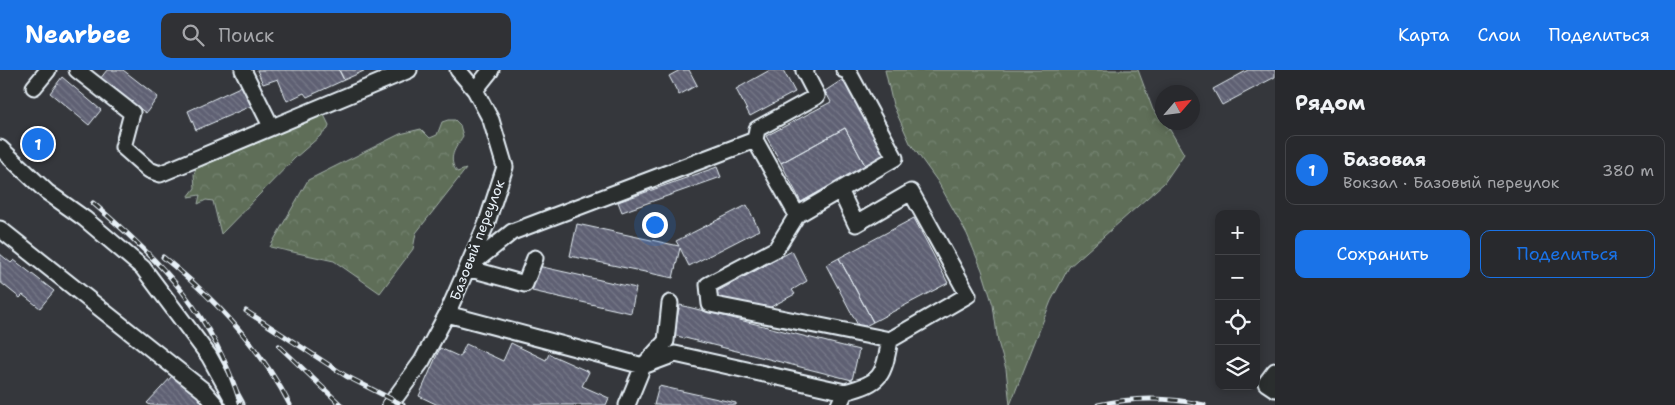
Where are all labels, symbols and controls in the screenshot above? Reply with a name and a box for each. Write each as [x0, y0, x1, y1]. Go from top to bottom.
search box [161, 13, 511, 58]
text: Nearbee [25, 19, 131, 51]
icon: search [179, 21, 207, 49]
text: Поиск [219, 23, 274, 48]
text: Карта [1398, 23, 1449, 47]
text: Слои [1477, 23, 1521, 47]
text: Поделиться [1549, 23, 1650, 47]
north arrow [1155, 85, 1200, 130]
text: Рядом [1295, 89, 1365, 117]
pin: 1 [22, 125, 54, 163]
text: Базовая [1343, 147, 1426, 172]
text: 1 [1308, 160, 1316, 181]
text: 380 m [1602, 160, 1654, 181]
text: Вокзал · Базовый переулок [1343, 172, 1559, 193]
street label: Базовый переулок [446, 176, 509, 303]
map controls [1215, 210, 1260, 390]
button: + [1215, 210, 1260, 255]
your location [642, 212, 668, 238]
button: Сохранить [1295, 230, 1470, 278]
button: Поделиться [1480, 230, 1655, 278]
button: − [1215, 255, 1260, 300]
button: locate [1215, 300, 1260, 345]
button: layers [1215, 345, 1260, 390]

